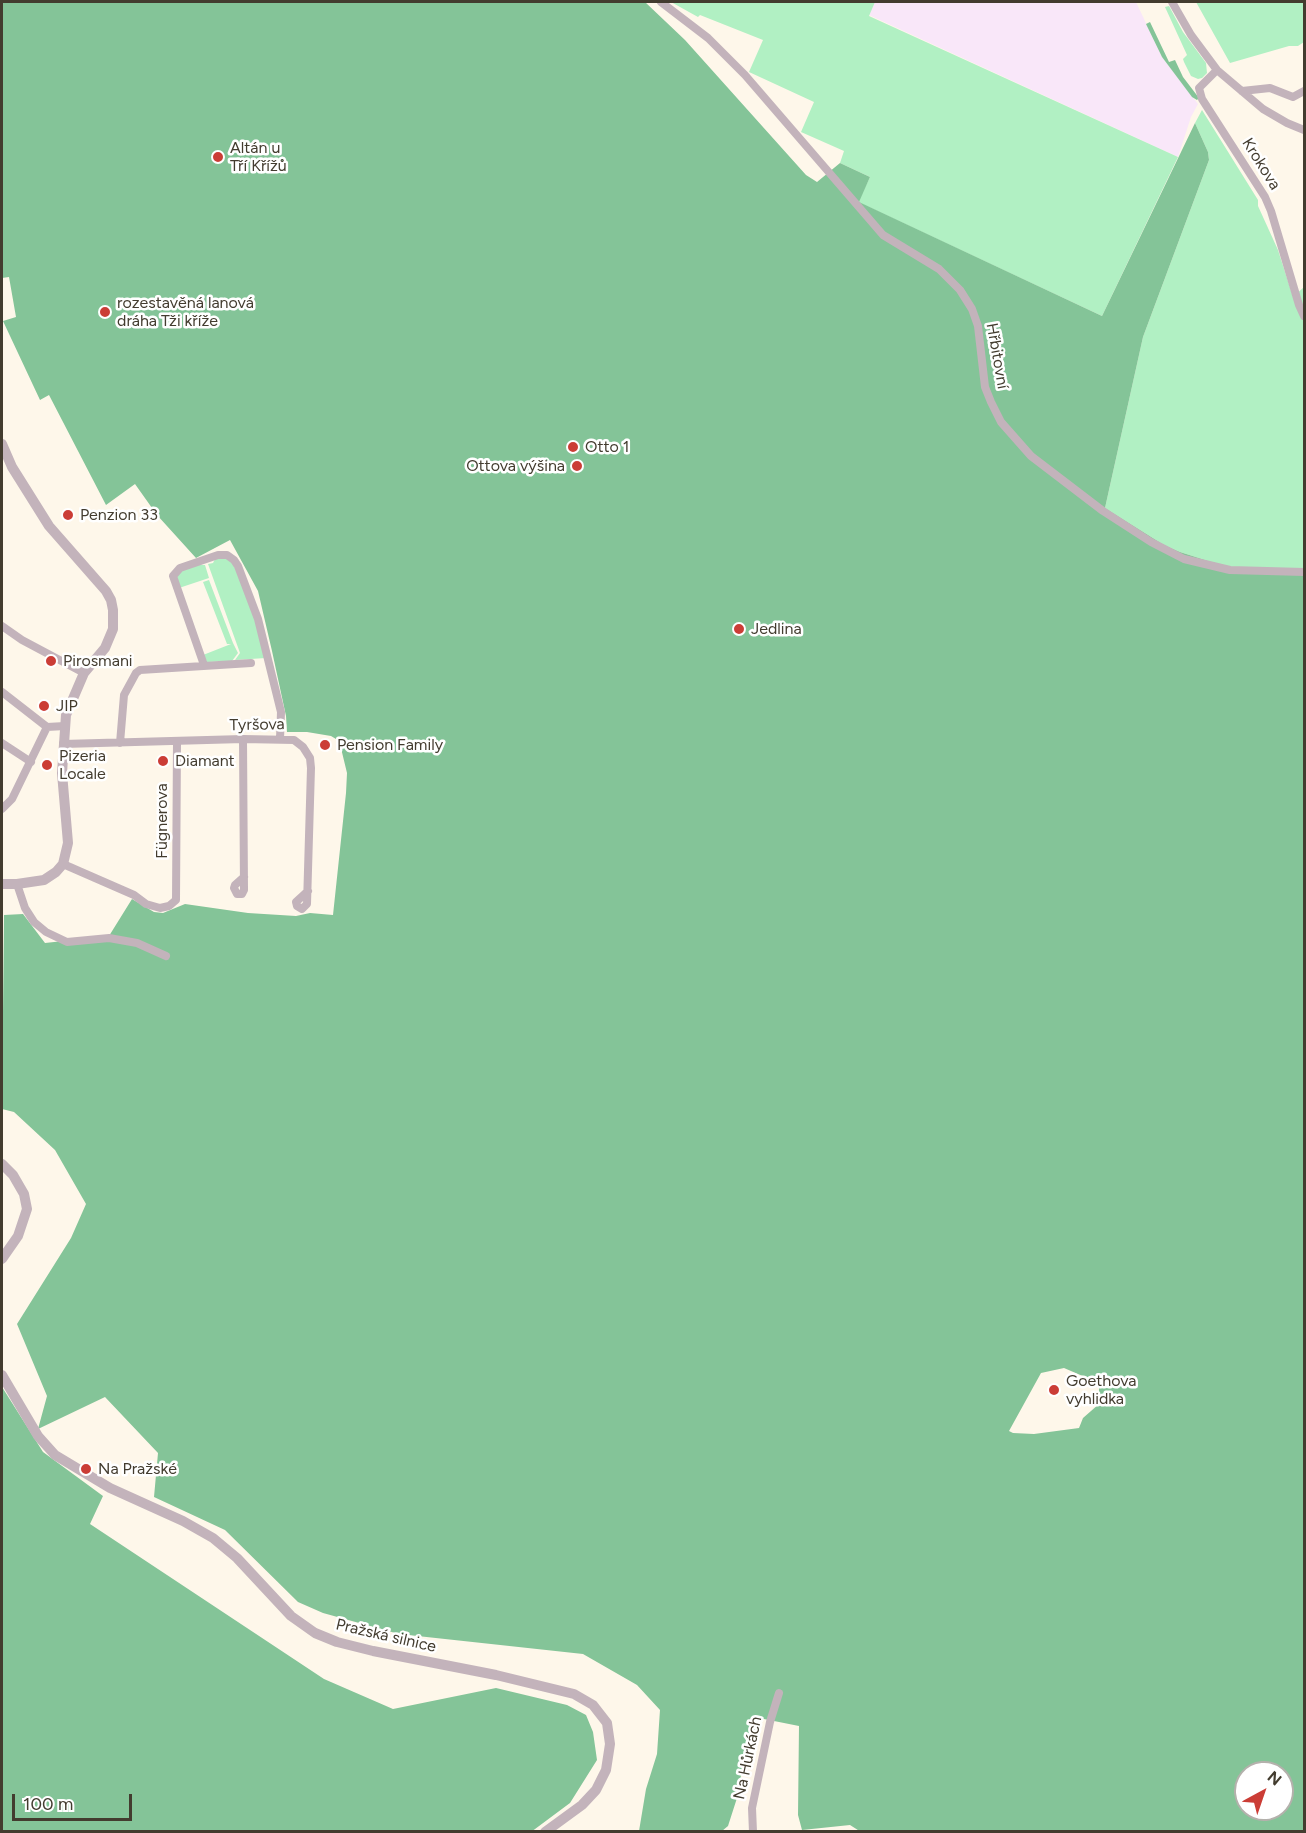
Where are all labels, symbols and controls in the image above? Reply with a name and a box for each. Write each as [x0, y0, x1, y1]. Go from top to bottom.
street label: Krokova [1238, 135, 1284, 193]
place label: Altán u Tří Křížů [230, 138, 287, 176]
marker: Altán u Tří Křížů [211, 150, 225, 164]
place label: rozestavěná lanová dráha Tži kříže [117, 293, 254, 331]
marker: rozestavěná lanová dráha Tži kříže [98, 305, 112, 319]
street label: Hřbitovní [982, 322, 1012, 390]
place label: Otto 1 [585, 437, 629, 457]
marker: Otto 1 [566, 440, 580, 454]
place label: Ottova výšina [466, 456, 565, 476]
marker: Ottova výšina [570, 459, 584, 473]
place label: Penzion 33 [80, 505, 158, 525]
marker: Penzion 33 [61, 508, 75, 522]
place label: Jedlina [751, 619, 802, 639]
marker: Jedlina [732, 622, 746, 636]
place label: Pirosmani [63, 651, 133, 671]
marker: Pirosmani [44, 654, 58, 668]
place label: JIP [56, 696, 78, 716]
marker: JIP [37, 699, 51, 713]
street label: Tyršova [229, 715, 285, 735]
place label: Pension Family [337, 735, 443, 755]
marker: Pension Family [318, 738, 332, 752]
place label: Pizeria Locale [59, 746, 106, 784]
place label: Diamant [175, 751, 235, 771]
marker: Diamant [156, 754, 170, 768]
marker: Pizeria Locale [40, 758, 54, 772]
street label: Fügnerova [152, 783, 172, 859]
place label: Goethova vyhlidka [1066, 1371, 1137, 1409]
marker: Goethova vyhlidka [1047, 1383, 1061, 1397]
place label: Na Pražské [98, 1459, 177, 1479]
marker: Na Pražské [79, 1462, 93, 1476]
street label: Pražská silnice [334, 1615, 438, 1657]
street label: Na Hůrkách [730, 1715, 766, 1801]
north arrow [1234, 1761, 1294, 1821]
text: N [1264, 1767, 1285, 1790]
scale bar [15, 1782, 135, 1820]
text: 100 m [23, 1793, 73, 1815]

